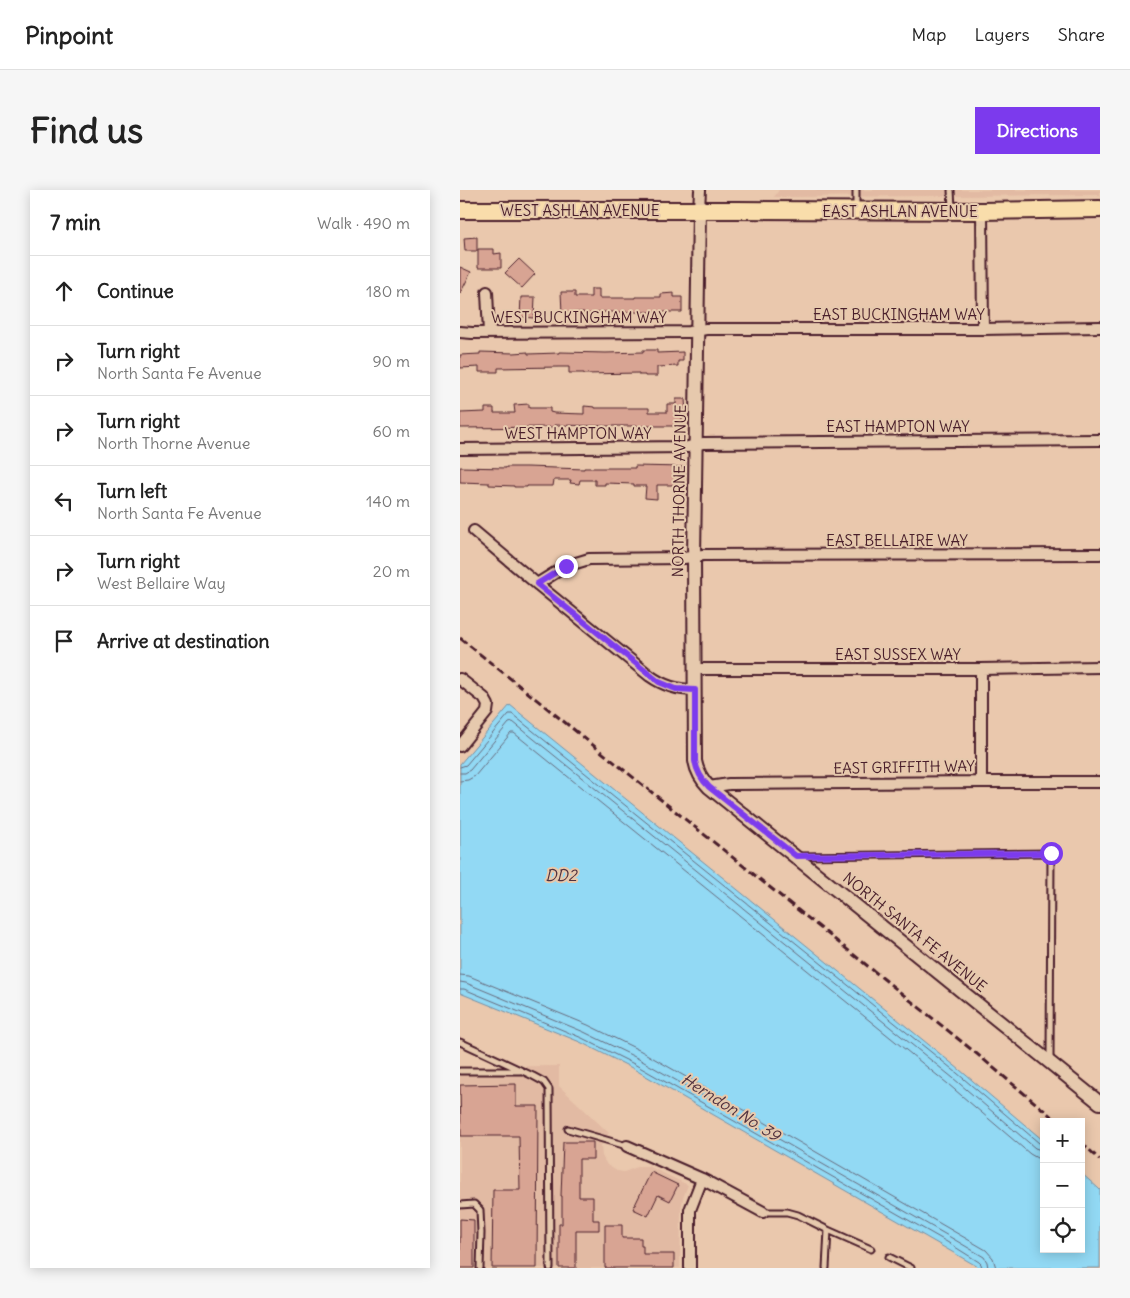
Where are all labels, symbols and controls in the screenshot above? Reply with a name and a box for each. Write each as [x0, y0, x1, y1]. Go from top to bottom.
text: Pinpoint [25, 20, 113, 50]
text: Map [911, 23, 946, 46]
text: Layers [974, 23, 1030, 46]
text: Share [1058, 23, 1105, 46]
button: Directions [975, 107, 1100, 154]
text: Find us [30, 108, 143, 152]
street label: WEST ASHLAN AVENUE [500, 201, 660, 220]
street label: EAST ASHLAN AVENUE [822, 202, 978, 221]
text: 7 min [50, 209, 101, 236]
text: Walk · 490 m [317, 213, 410, 233]
icon: ahead [50, 277, 78, 305]
text: Continue [97, 279, 174, 303]
text: 180 m [366, 281, 410, 301]
street label: EAST BUCKINGHAM WAY [813, 305, 986, 324]
street label: WEST BUCKINGHAM WAY [491, 308, 668, 327]
text: Turn right [97, 339, 180, 363]
icon: right [50, 347, 78, 375]
text: 90 m [372, 351, 410, 371]
text: North Santa Fe Avenue [97, 363, 262, 383]
street label: NORTH THORNE AVENUE [668, 404, 690, 577]
text: Turn right [97, 409, 180, 433]
icon: right [50, 417, 78, 445]
street label: EAST HAMPTON WAY [826, 417, 970, 436]
text: 60 m [372, 421, 410, 441]
street label: WEST HAMPTON WAY [504, 424, 652, 443]
text: North Thorne Avenue [97, 433, 250, 453]
text: Turn left [97, 479, 167, 503]
icon: left [50, 487, 78, 515]
text: 140 m [366, 491, 410, 511]
text: North Santa Fe Avenue [97, 503, 262, 523]
street label: EAST BELLAIRE WAY [826, 531, 969, 550]
text: Turn right [97, 549, 180, 573]
route end [555, 555, 578, 578]
icon: right [50, 557, 78, 585]
text: 20 m [373, 561, 410, 581]
text: West Bellaire Way [97, 573, 226, 593]
icon: arrive [50, 627, 78, 655]
text: Arrive at destination [97, 629, 270, 653]
street label: EAST SUSSEX WAY [835, 645, 962, 664]
street label: EAST GRIFFITH WAY [833, 756, 976, 778]
route start [1040, 842, 1063, 865]
water label: DD2 [545, 865, 578, 885]
street label: NORTH SANTA FE AVENUE [839, 868, 991, 996]
water label: Herndon No. 39 [678, 1069, 786, 1146]
map controls [1040, 1118, 1085, 1253]
button: + [1040, 1118, 1085, 1163]
button: − [1040, 1163, 1085, 1208]
button: locate [1040, 1208, 1085, 1253]

